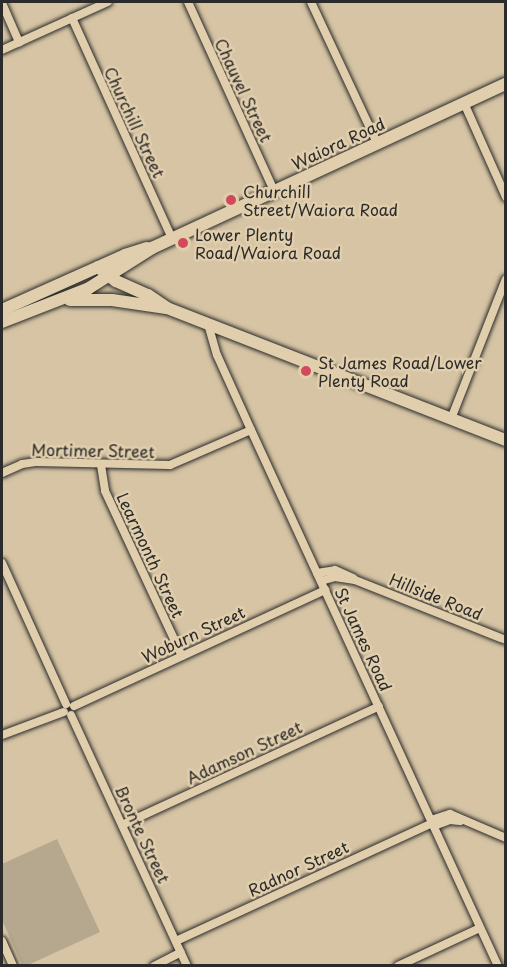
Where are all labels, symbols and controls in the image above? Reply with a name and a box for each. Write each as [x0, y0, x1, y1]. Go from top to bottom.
street label: Chauvel Street [211, 34, 277, 146]
street label: Churchill Street [101, 63, 169, 181]
street label: Waiora Road [288, 113, 388, 173]
place label: Churchill Street/Waiora Road [243, 181, 398, 219]
marker: Churchill Street/Waiora Road [224, 193, 238, 207]
place label: Lower Plenty Road/Waiora Road [195, 224, 341, 262]
marker: Lower Plenty Road/Waiora Road [176, 236, 190, 250]
place label: St James Road/Lower Plenty Road [318, 352, 484, 390]
marker: St James Road/Lower Plenty Road [299, 364, 313, 378]
street label: Mortimer Street [30, 439, 156, 461]
street label: Learmonth Street [113, 489, 189, 621]
street label: Hillside Road [387, 569, 485, 623]
street label: St James Road [331, 583, 397, 695]
street label: Woburn Street [137, 601, 249, 667]
street label: Adamson Street [184, 717, 304, 787]
street label: Bronte Street [112, 782, 174, 886]
street label: Radnor Street [245, 836, 351, 900]

